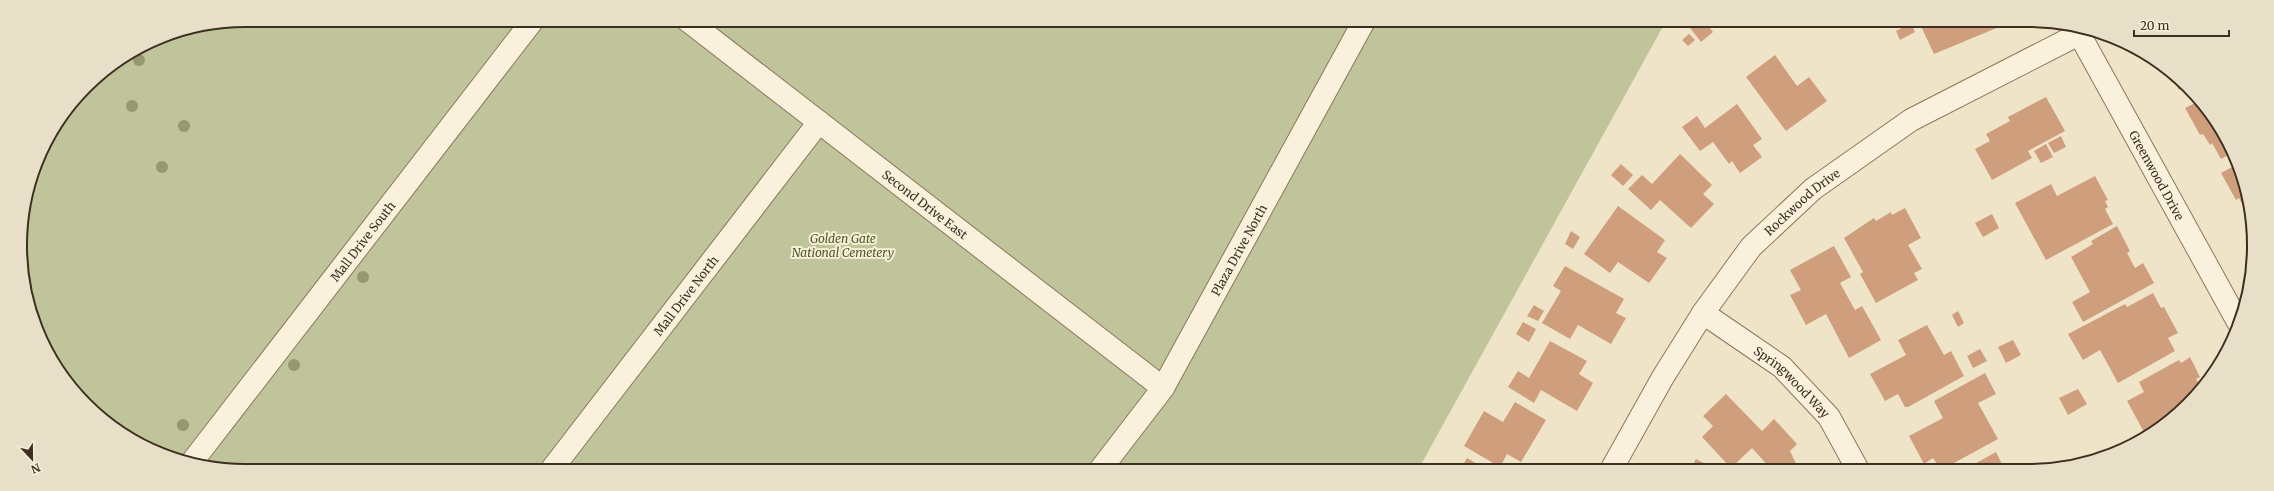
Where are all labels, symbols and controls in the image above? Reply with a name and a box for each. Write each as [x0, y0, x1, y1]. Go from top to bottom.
scale bar [2134, 12, 2229, 38]
text: 20 m [2140, 18, 2169, 33]
street label: Greenwood Drive [2126, 128, 2188, 223]
street label: Rockwood Drive [1761, 165, 1843, 238]
street label: Second Drive East [879, 166, 971, 242]
street label: Mall Drive South [327, 198, 398, 284]
street label: Plaza Drive North [1208, 201, 1270, 298]
park label: Golden Gate National Cemetery [792, 231, 895, 260]
street label: Mall Drive North [650, 252, 721, 338]
street label: Springwood Way [1751, 343, 1833, 421]
north arrow [12, 439, 52, 479]
text: N [29, 460, 42, 477]

